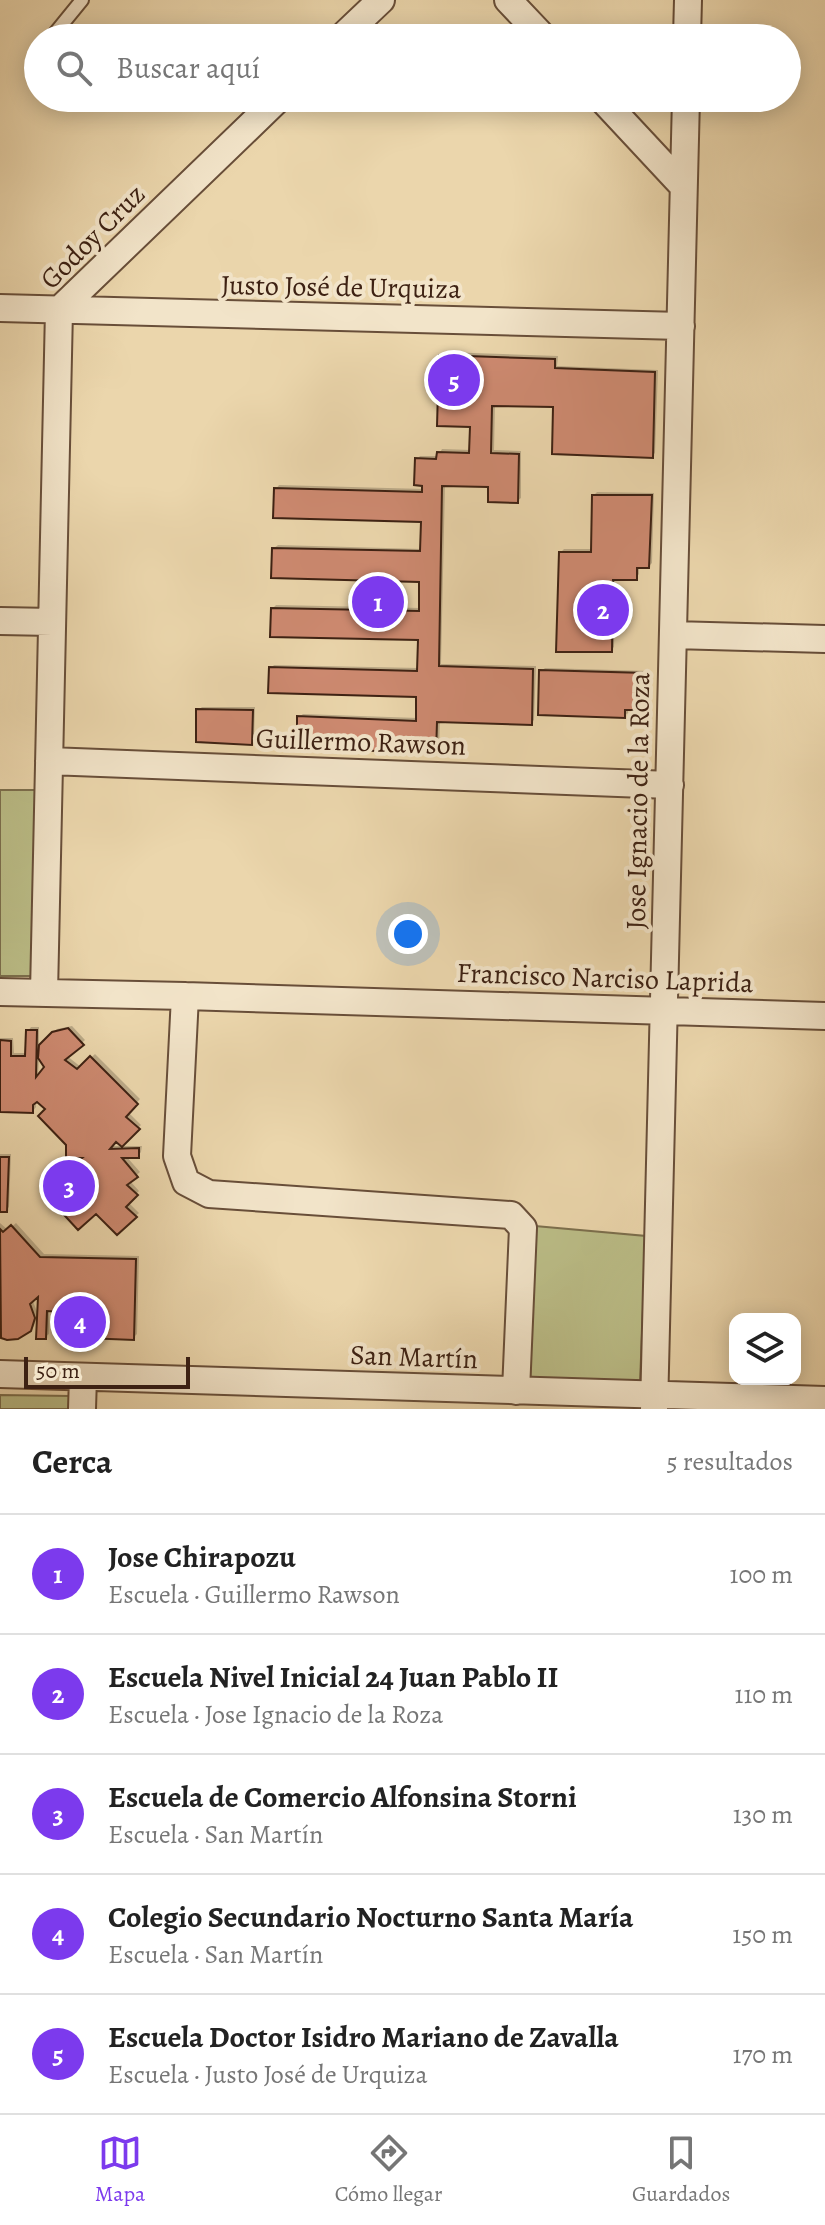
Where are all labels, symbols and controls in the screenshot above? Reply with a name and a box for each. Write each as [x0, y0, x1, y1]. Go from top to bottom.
search box [24, 24, 801, 112]
icon: search [52, 46, 96, 90]
text: Buscar aquí [116, 48, 260, 88]
street label: Godoy Cruz [32, 176, 154, 298]
street label: Justo José de Urquiza [221, 266, 461, 308]
pin: 5 [428, 350, 480, 410]
pin: 1 [352, 572, 404, 632]
pin: 2 [577, 580, 629, 640]
street label: Jose Ignacio de la Roza [617, 672, 659, 930]
street label: Guillermo Rawson [255, 719, 467, 765]
your location [388, 914, 428, 954]
street label: Francisco Narciso Laprida [456, 954, 754, 1002]
pin: 3 [43, 1156, 95, 1216]
pin: 4 [54, 1292, 106, 1352]
map controls [729, 1313, 801, 1385]
button: layers [729, 1313, 801, 1385]
street label: San Martín [349, 1336, 479, 1378]
scale bar [24, 1353, 190, 1389]
text: 50 m [36, 1356, 80, 1386]
text: Cerca [32, 1438, 113, 1485]
text: 5 resultados [666, 1444, 793, 1479]
text: Jose Chirapozu [108, 1537, 296, 1577]
text: 1 [53, 1557, 63, 1592]
text: 100 m [730, 1557, 793, 1592]
text: Escuela · Guillermo Rawson [108, 1577, 400, 1612]
text: Escuela Nivel Inicial 24 Juan Pablo II [108, 1657, 558, 1697]
text: 2 [52, 1677, 64, 1712]
text: 110 m [735, 1677, 793, 1712]
text: Escuela · Jose Ignacio de la Roza [108, 1697, 443, 1732]
text: Escuela de Comercio Alfonsina Storni [108, 1777, 577, 1817]
text: 3 [52, 1797, 64, 1832]
text: 130 m [733, 1797, 793, 1832]
text: Escuela · San Martín [108, 1817, 323, 1852]
text: Colegio Secundario Nocturno Santa María [108, 1897, 633, 1937]
text: 4 [52, 1917, 64, 1952]
text: 150 m [732, 1917, 793, 1952]
text: Escuela · San Martín [108, 1937, 323, 1972]
text: Escuela Doctor Isidro Mariano de Zavalla [108, 2017, 619, 2057]
text: 5 [52, 2037, 64, 2072]
text: 170 m [733, 2037, 793, 2072]
text: Escuela · Justo José de Urquiza [108, 2057, 428, 2092]
tab: Mapa [95, 2131, 145, 2209]
tab: Cómo llegar [335, 2131, 442, 2209]
tab: Guardados [632, 2131, 730, 2209]

